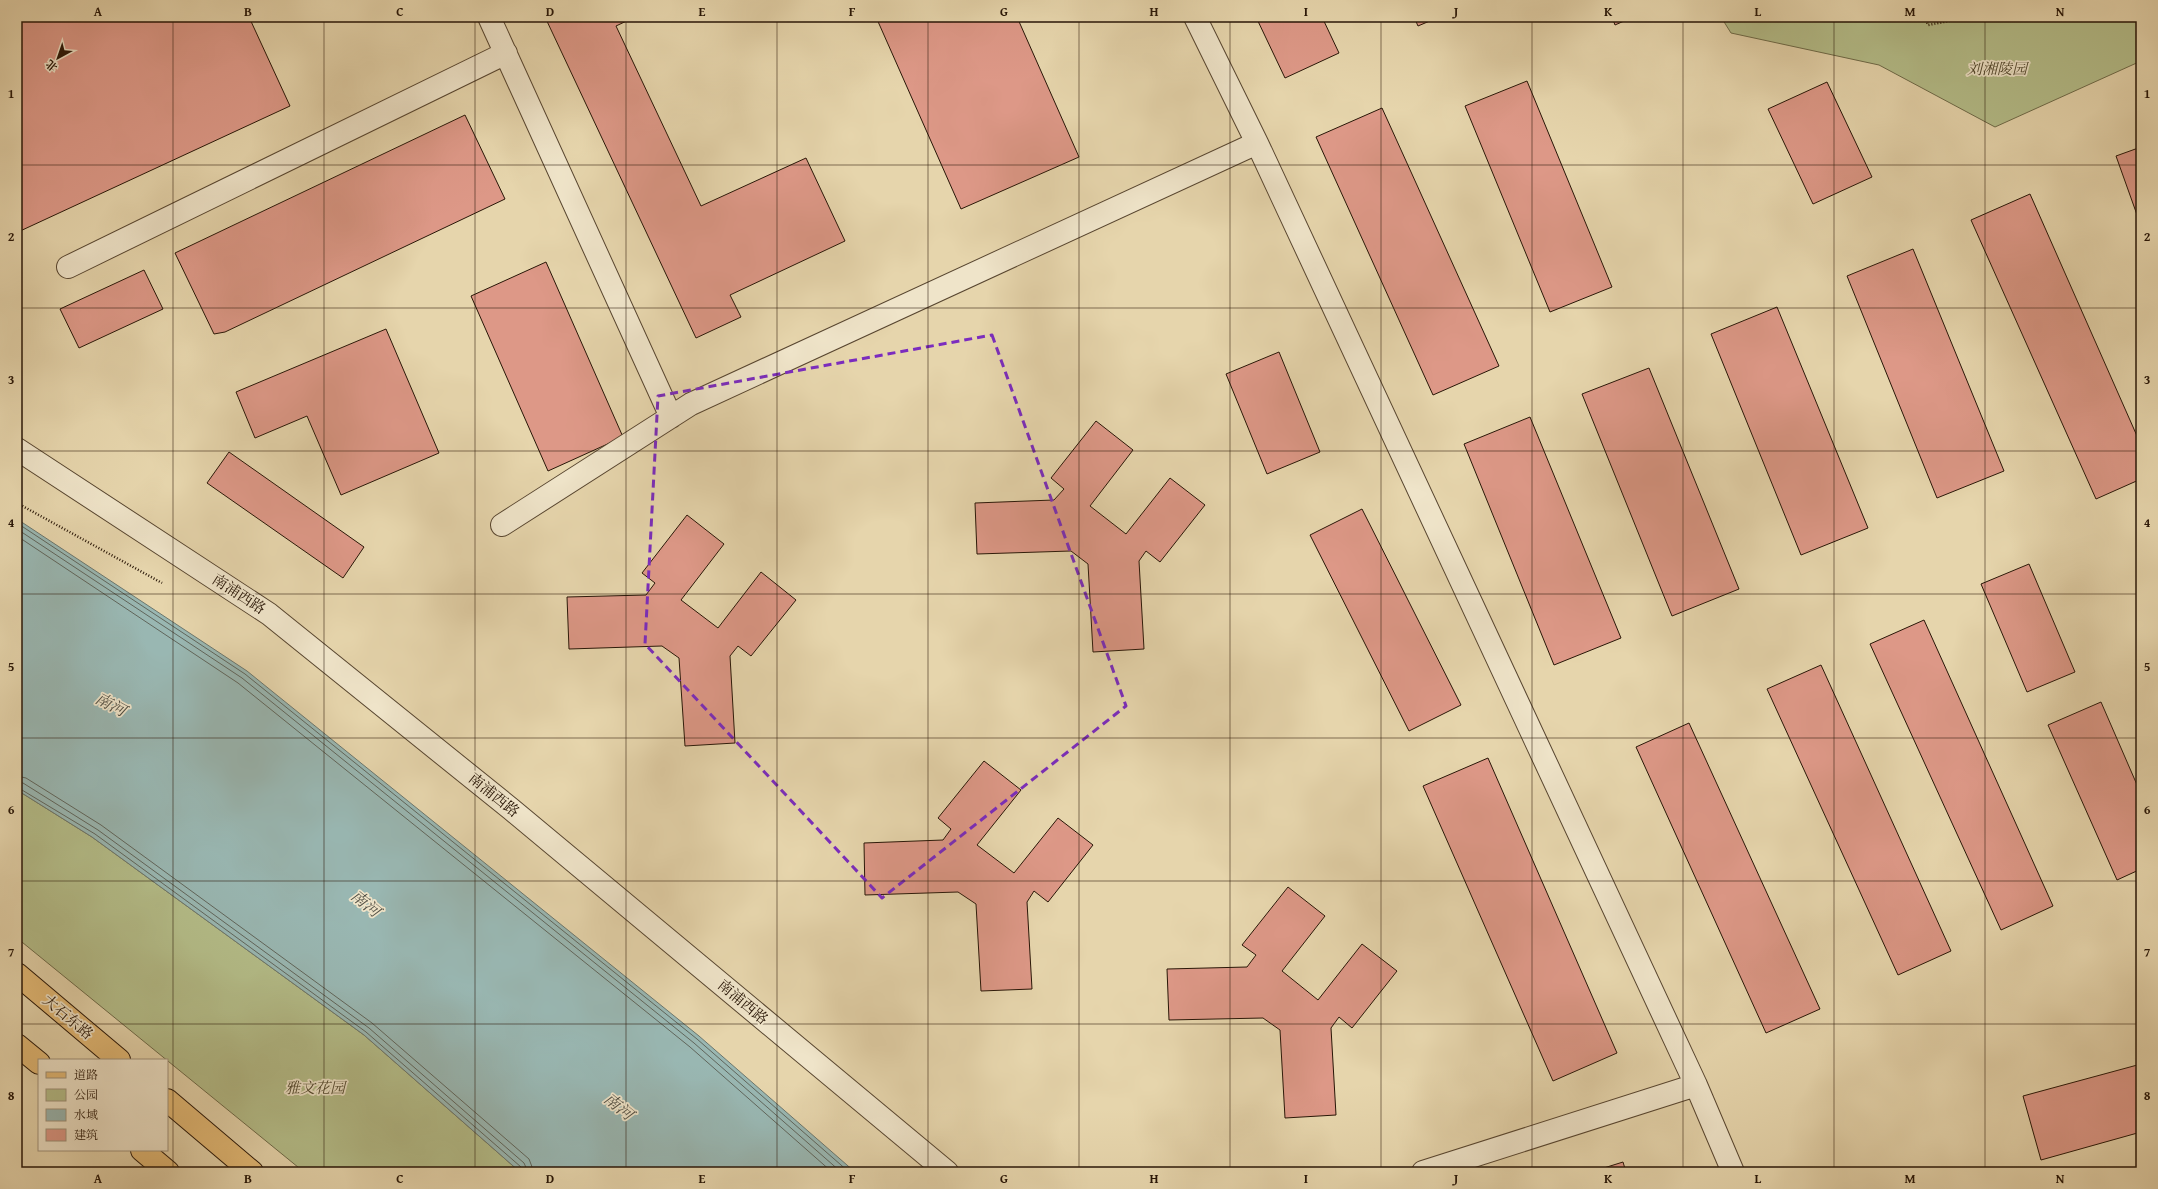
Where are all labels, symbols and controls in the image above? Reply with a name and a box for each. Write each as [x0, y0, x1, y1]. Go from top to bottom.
text: A [94, 2, 103, 21]
text: B [244, 2, 252, 21]
text: C [396, 2, 404, 21]
text: D [546, 2, 554, 21]
text: E [699, 2, 706, 21]
text: F [849, 2, 856, 21]
text: G [1000, 2, 1008, 21]
text: H [1149, 2, 1159, 21]
text: I [1304, 2, 1308, 21]
text: J [1452, 2, 1459, 21]
text: K [1604, 2, 1613, 21]
text: L [1755, 2, 1762, 21]
text: M [1904, 2, 1916, 21]
text: N [2056, 2, 2065, 21]
north arrow [38, 38, 78, 78]
text: 北 [42, 56, 61, 75]
park label: 刘湘陵园 [1967, 58, 2029, 79]
text: 1 [8, 84, 14, 103]
text: 1 [2144, 84, 2150, 103]
text: 2 [8, 227, 15, 246]
text: 2 [2144, 227, 2151, 246]
text: 3 [8, 370, 14, 389]
text: 3 [2144, 370, 2150, 389]
text: 4 [8, 513, 15, 532]
text: 4 [2144, 513, 2151, 532]
street label: 南浦西路 [208, 568, 270, 619]
text: 5 [8, 657, 15, 676]
text: 5 [2144, 657, 2151, 676]
water label: 南河 [91, 686, 133, 724]
street label: 南浦西路 [464, 768, 524, 822]
text: 6 [8, 800, 15, 819]
text: 6 [2144, 800, 2151, 819]
water label: 南河 [346, 884, 388, 924]
text: 7 [8, 943, 15, 962]
text: 7 [2144, 943, 2151, 962]
street label: 南浦西路 [714, 974, 773, 1029]
street label: 大石东路 [39, 989, 98, 1044]
legend [38, 1059, 168, 1151]
text: 道路 [74, 1066, 98, 1083]
park label: 雅文花园 [285, 1077, 347, 1098]
text: 8 [8, 1086, 15, 1105]
text: 公园 [74, 1086, 98, 1103]
text: 8 [2144, 1086, 2151, 1105]
water label: 南河 [599, 1087, 641, 1127]
text: 水域 [74, 1106, 98, 1123]
text: 建筑 [74, 1126, 98, 1143]
text: A [94, 1169, 103, 1188]
text: B [244, 1169, 252, 1188]
text: C [396, 1169, 404, 1188]
text: D [546, 1169, 554, 1188]
text: E [699, 1169, 706, 1188]
text: F [849, 1169, 856, 1188]
text: G [1000, 1169, 1008, 1188]
text: H [1149, 1169, 1159, 1188]
text: I [1304, 1169, 1308, 1188]
text: J [1452, 1169, 1459, 1188]
text: K [1604, 1169, 1613, 1188]
text: L [1755, 1169, 1762, 1188]
text: M [1904, 1169, 1916, 1188]
text: N [2056, 1169, 2065, 1188]

